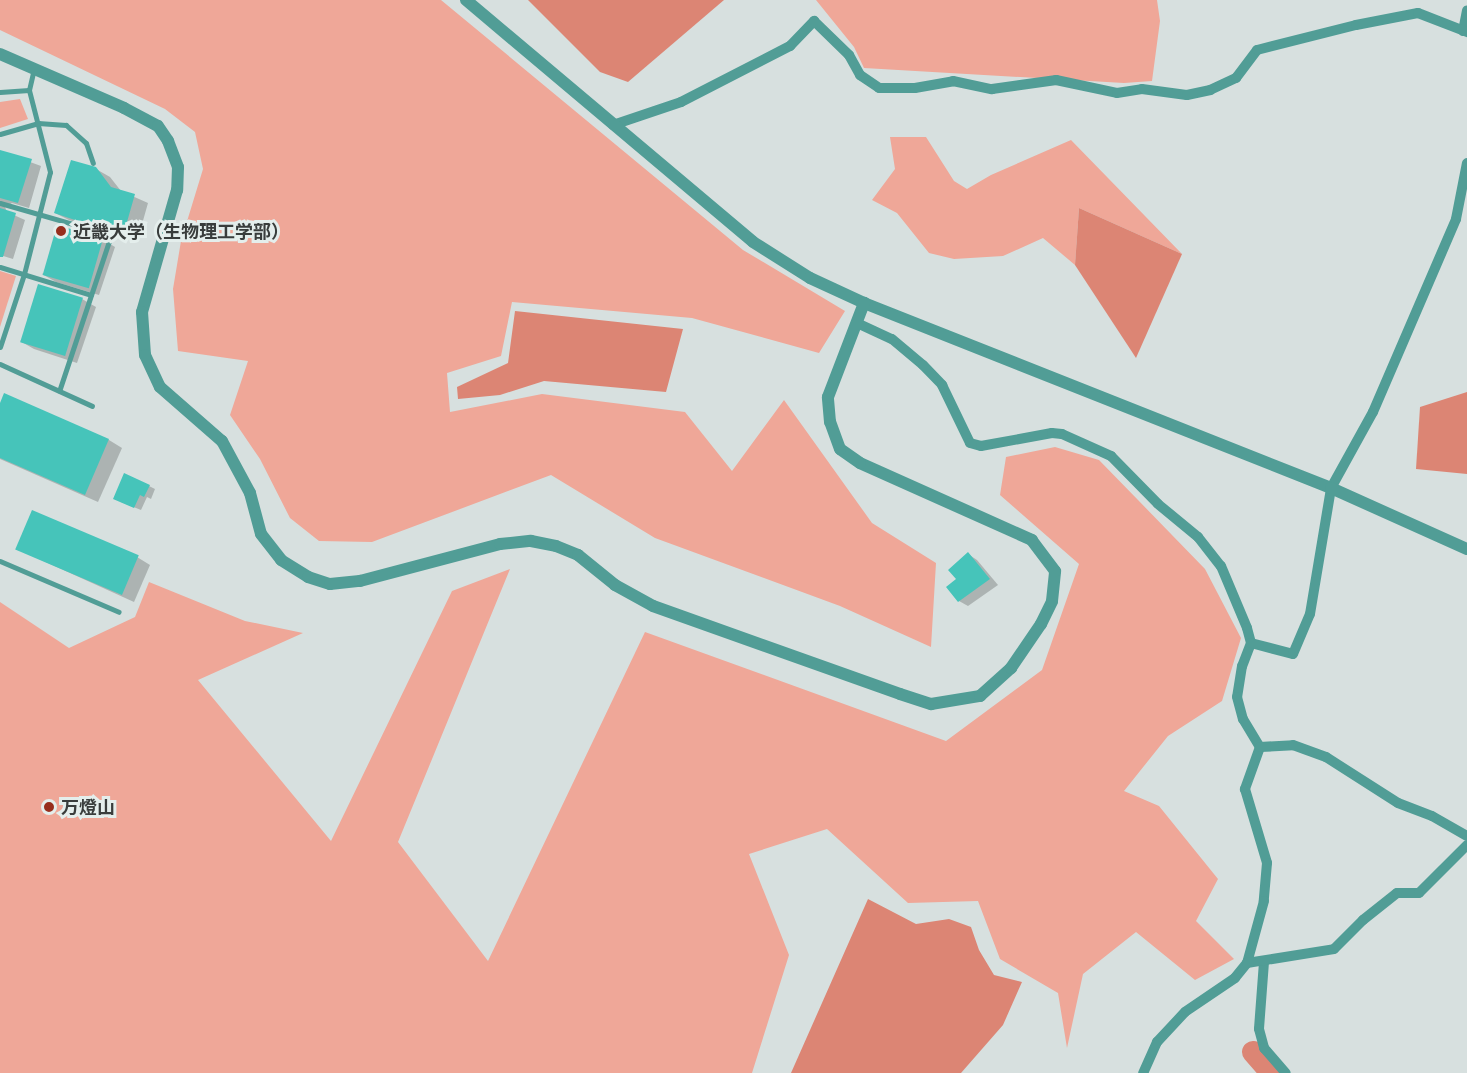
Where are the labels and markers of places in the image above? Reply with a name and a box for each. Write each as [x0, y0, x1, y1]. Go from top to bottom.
place label: 近畿大学（生物理工学部） [73, 220, 289, 242]
marker: 近畿大学（生物理工学部） [54, 224, 68, 238]
place label: 万燈山 [61, 796, 115, 818]
marker: 万燈山 [42, 800, 56, 814]

